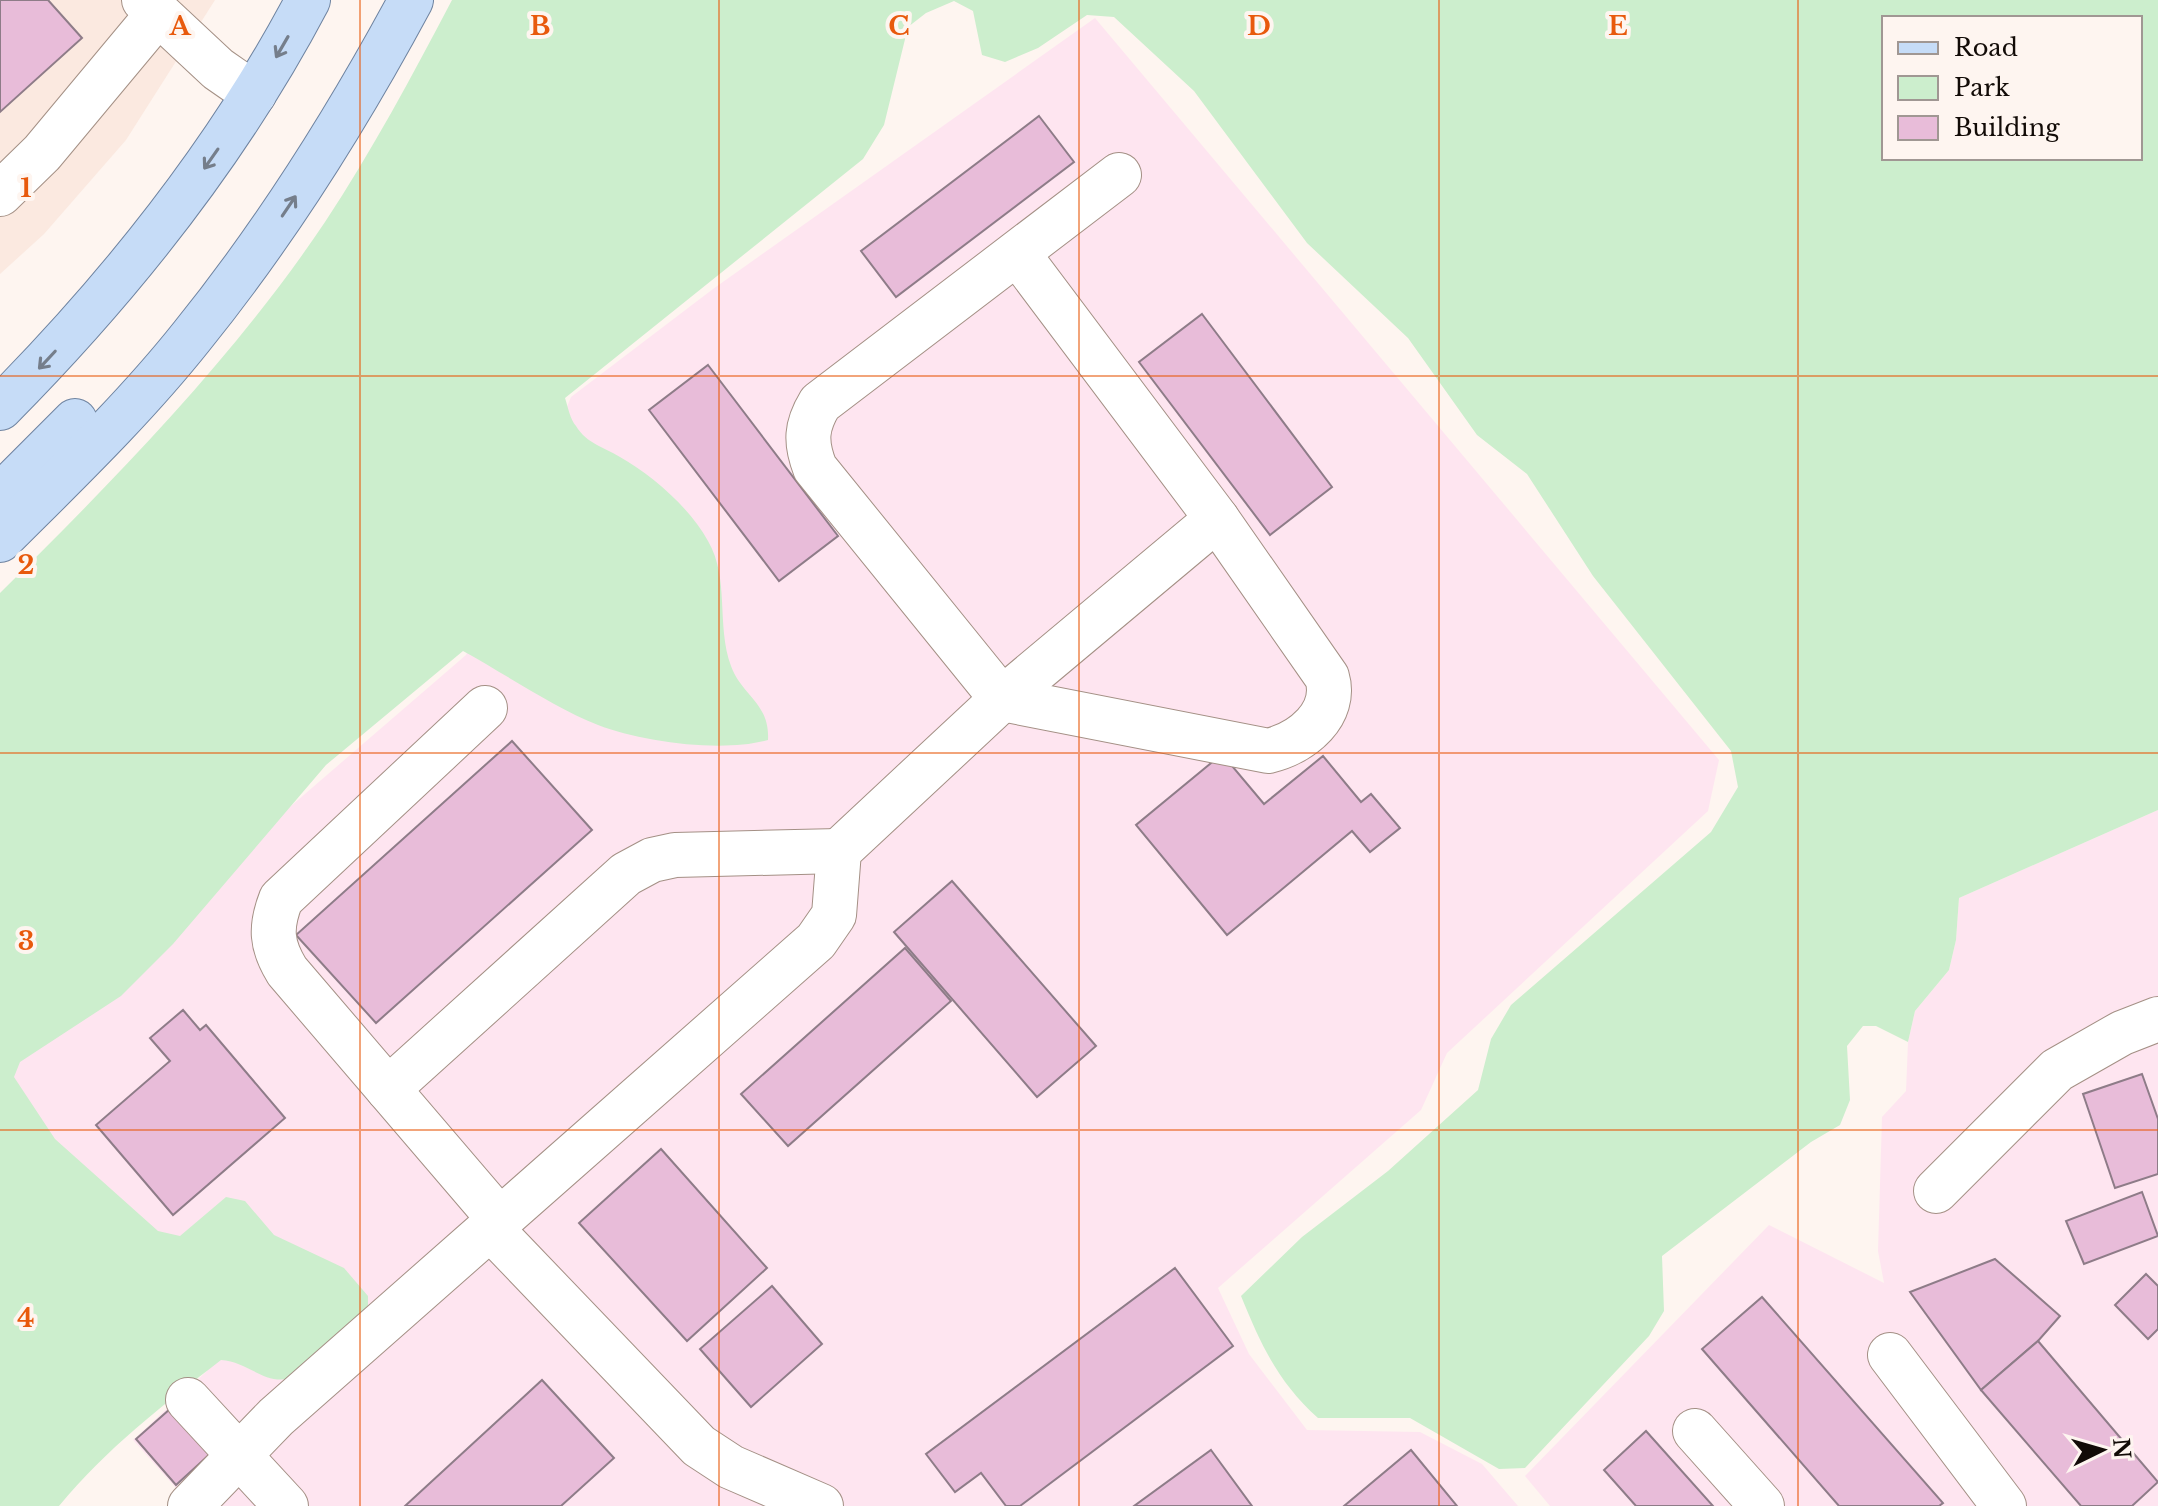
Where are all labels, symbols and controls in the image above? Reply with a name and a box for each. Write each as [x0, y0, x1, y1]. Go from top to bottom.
text: A [168, 10, 191, 42]
text: B [530, 10, 550, 42]
text: C [888, 10, 910, 42]
text: D [1247, 10, 1271, 42]
text: E [1608, 10, 1628, 42]
legend [1882, 16, 2142, 160]
text: Road [1954, 33, 2018, 62]
one-way arrow [273, 35, 289, 58]
text: Park [1954, 73, 2010, 102]
text: Building [1954, 113, 2060, 142]
one-way arrow [203, 147, 219, 169]
text: 1 [20, 172, 32, 204]
one-way arrow [281, 196, 297, 218]
one-way arrow [38, 350, 57, 370]
text: 2 [18, 549, 34, 581]
text: 3 [18, 925, 34, 957]
text: 4 [17, 1302, 35, 1334]
north arrow [2062, 1410, 2142, 1490]
text: N [2107, 1437, 2136, 1460]

